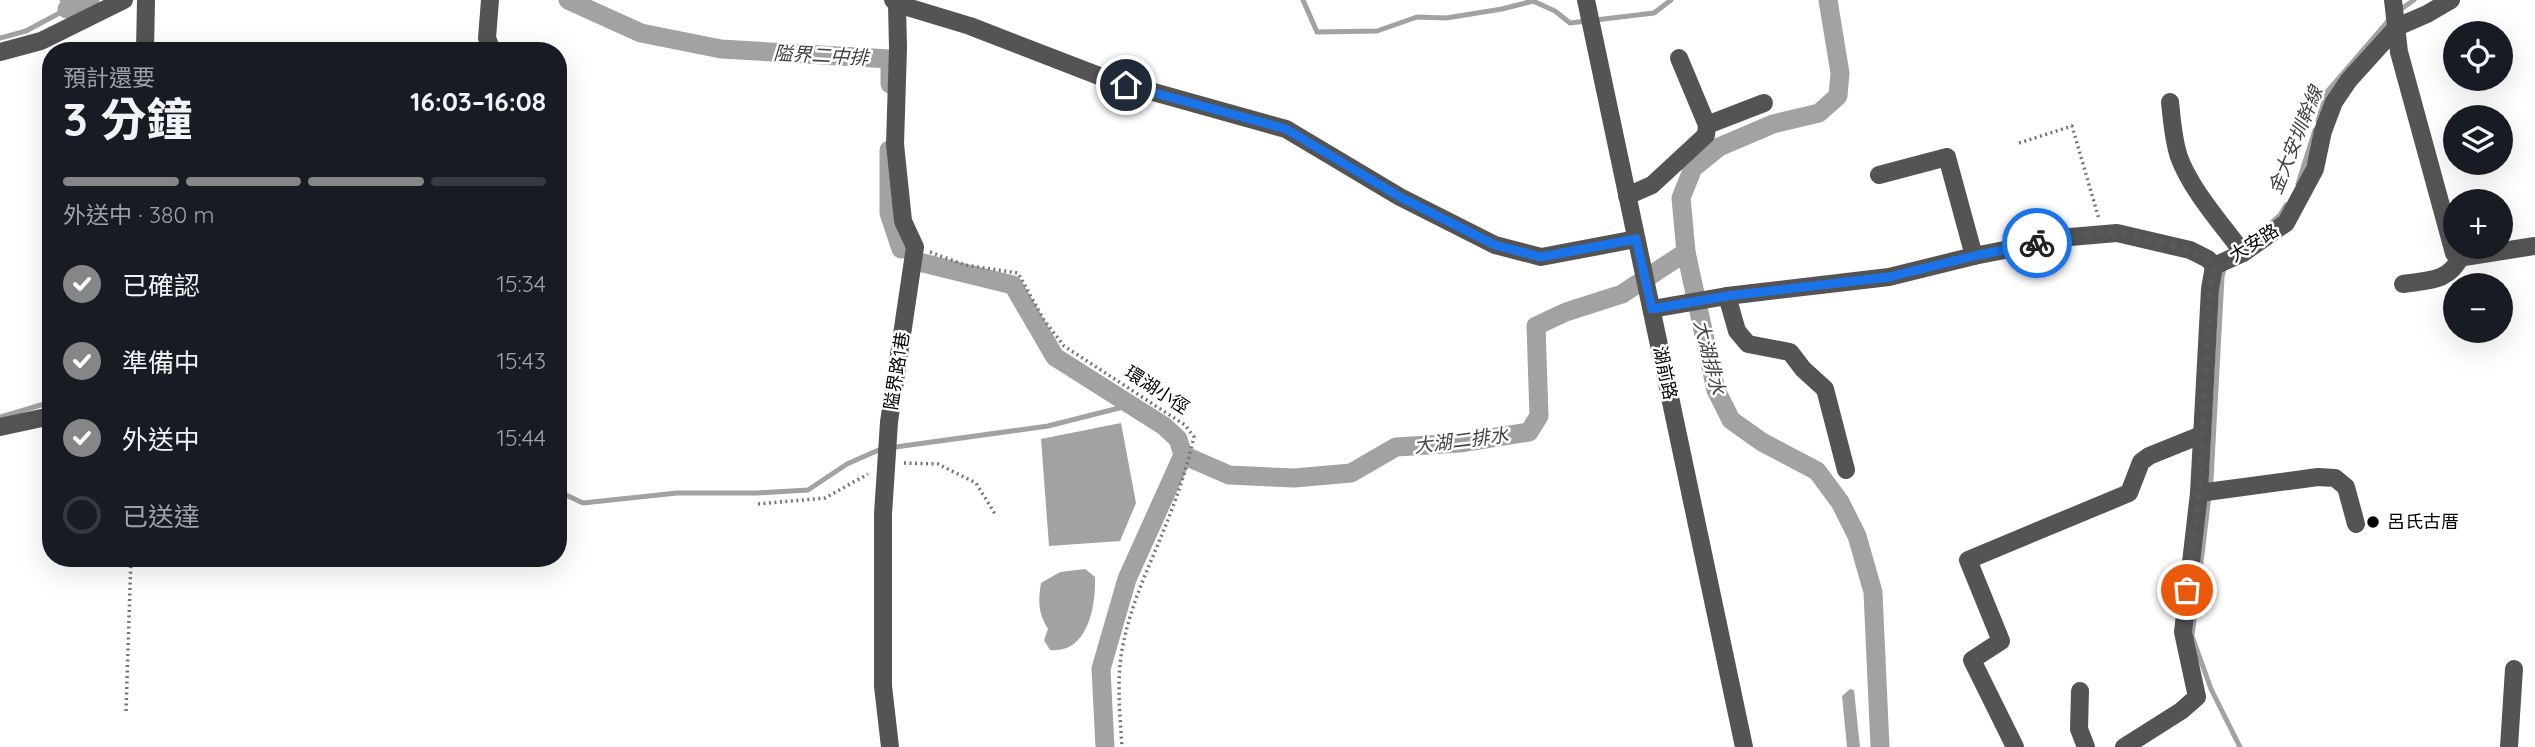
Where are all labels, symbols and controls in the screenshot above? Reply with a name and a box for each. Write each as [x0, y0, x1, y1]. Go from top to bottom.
map controls [2443, 21, 2513, 343]
button: locate [2443, 21, 2513, 91]
water label: 隘界二中排 [773, 41, 872, 70]
pin [1096, 55, 1156, 115]
text: 預計還要 [63, 63, 155, 92]
icon: home [1107, 66, 1145, 104]
water label: 金大安圳幹線 [2263, 81, 2328, 197]
text: 16:03–16:08 [410, 85, 546, 118]
text: 3 分鐘 [63, 90, 193, 148]
button: layers [2443, 105, 2513, 175]
button: + [2443, 189, 2513, 259]
text: 外送中 · 380 m [63, 200, 214, 229]
courier [2002, 208, 2072, 278]
street label: 大安路 [2225, 219, 2283, 267]
icon: bike [2018, 224, 2056, 262]
icon: check [63, 265, 101, 303]
text: 已確認 [122, 269, 200, 302]
text: 15:34 [496, 269, 546, 298]
button: − [2443, 273, 2513, 343]
water label: 大湖排水 [1689, 317, 1731, 398]
street label: 隘界路1巷 [879, 330, 914, 412]
icon: check [63, 342, 101, 380]
street label: 湖前路 [1649, 344, 1682, 402]
text: 準備中 [122, 346, 200, 379]
text: 15:43 [496, 346, 546, 375]
street label: 環湖小徑 [1121, 360, 1194, 419]
icon: check [63, 419, 101, 457]
water label: 大湖二排水 [1412, 422, 1511, 458]
text: 外送中 [122, 423, 200, 456]
text: 15:44 [496, 423, 546, 452]
text: 已送達 [122, 500, 200, 533]
place label: 呂氏古厝 [2387, 510, 2459, 533]
marker: 呂氏古厝 [2365, 514, 2381, 530]
pin [2157, 560, 2217, 620]
icon: bag [2168, 571, 2206, 609]

